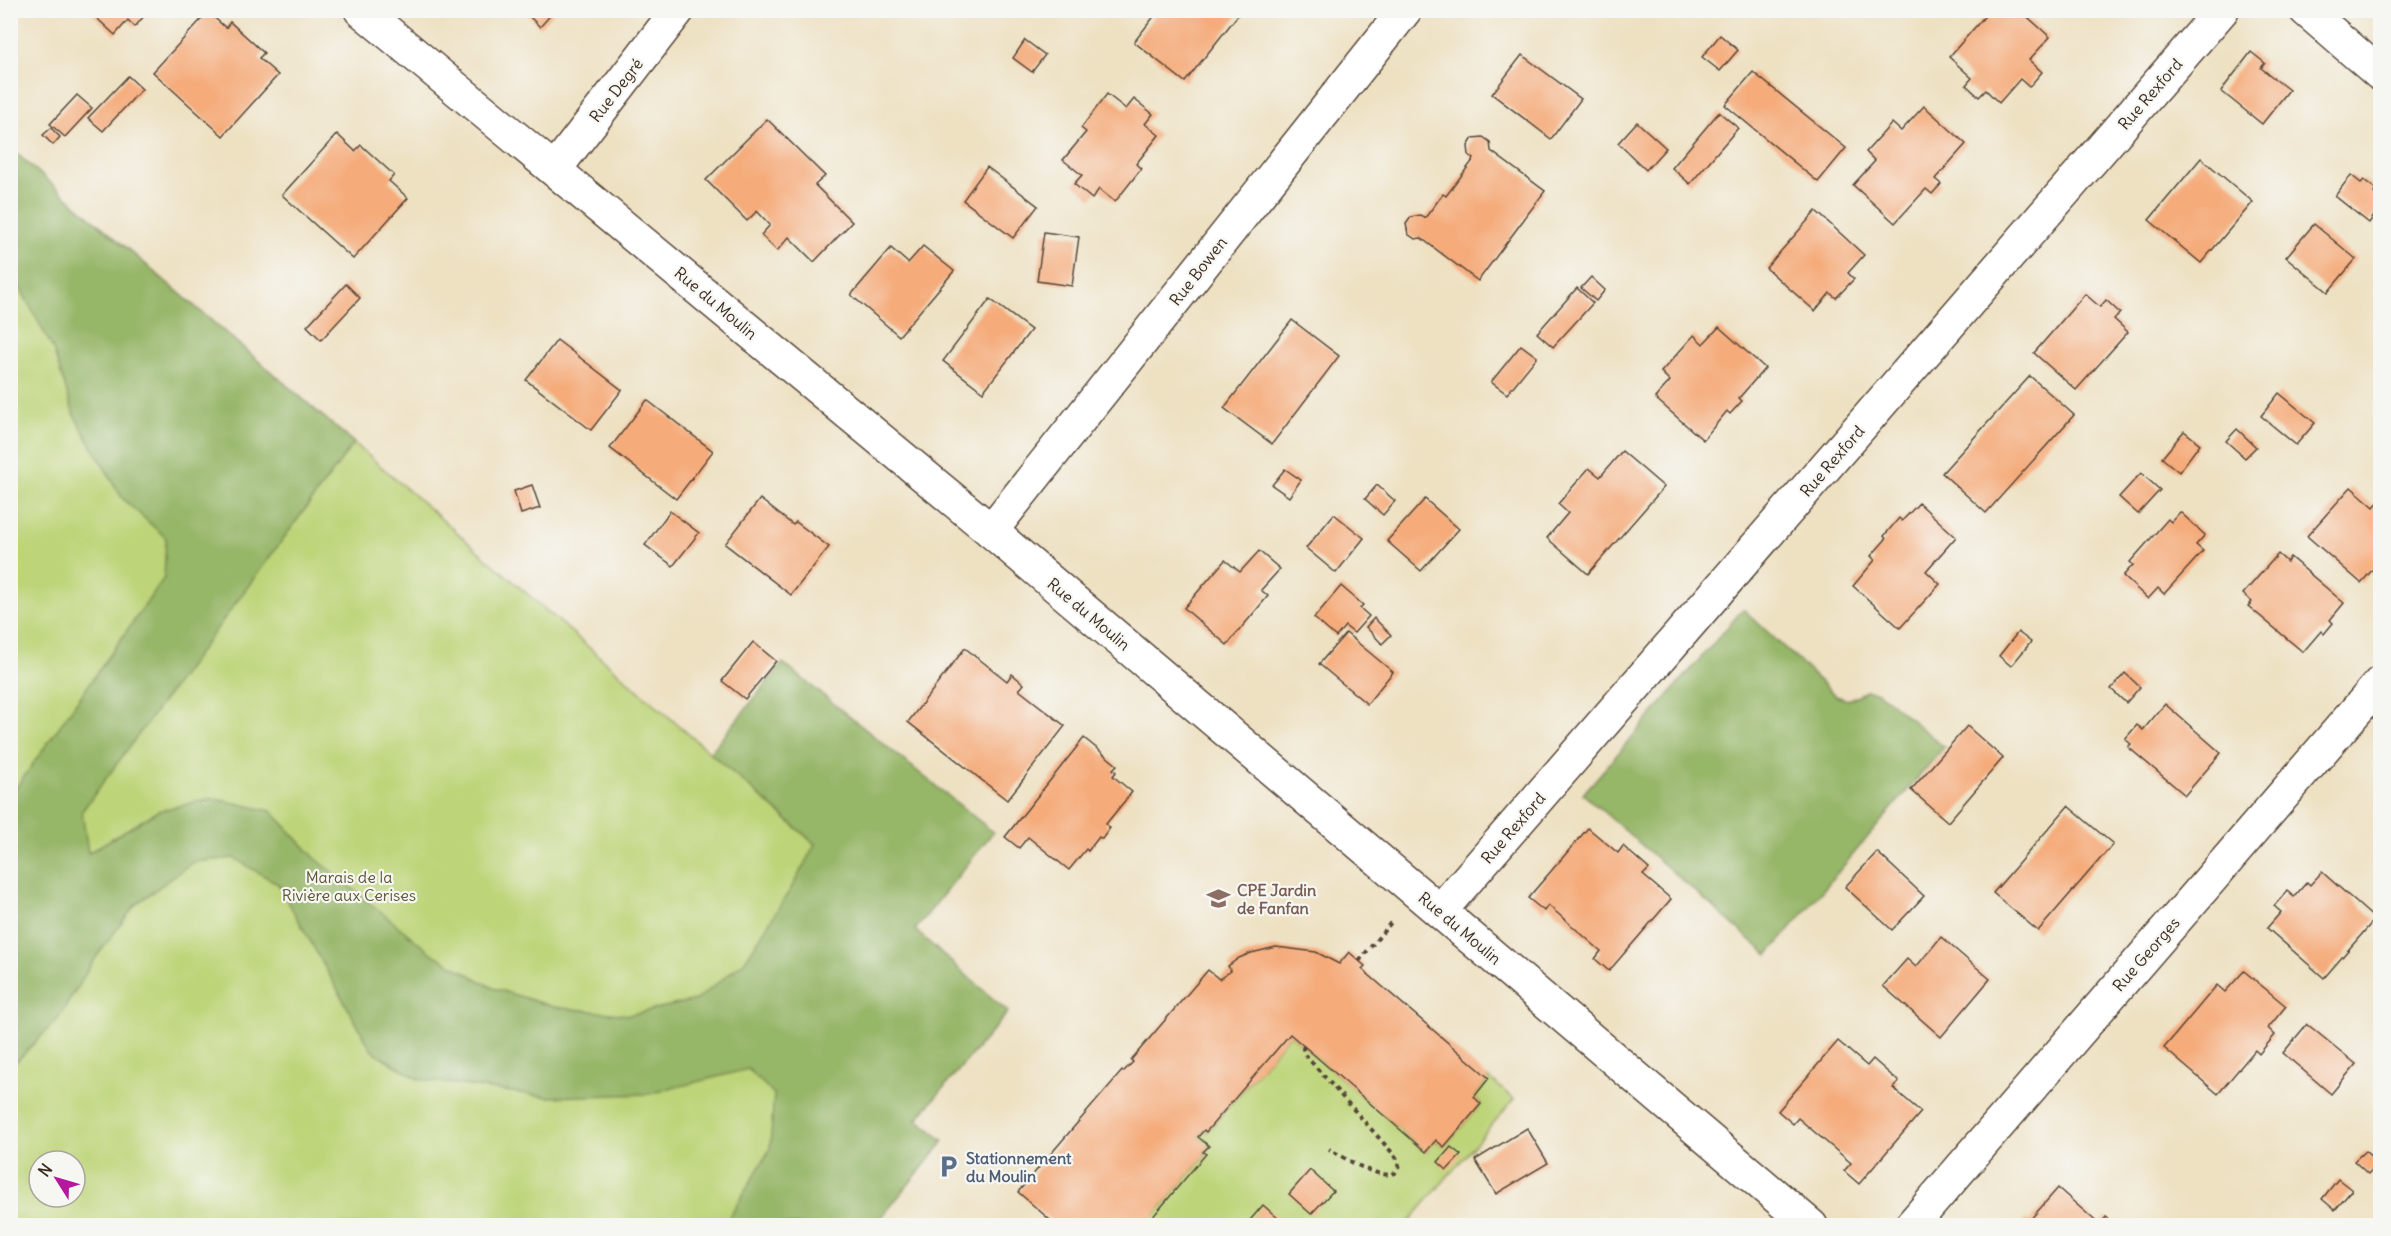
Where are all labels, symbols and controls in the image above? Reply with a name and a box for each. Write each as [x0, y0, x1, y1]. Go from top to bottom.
street label: Rue Degré [585, 54, 647, 126]
street label: Rue Rexford [2114, 54, 2186, 134]
street label: Rue Bowen [1165, 233, 1231, 309]
street label: Rue du Moulin [671, 263, 761, 343]
street label: Rue Rexford [1796, 421, 1868, 501]
street label: Rue du Moulin [1044, 574, 1134, 654]
street label: Rue Rexford [1477, 788, 1549, 868]
park label: Marais de la Rivière aux Cerises [282, 867, 416, 905]
place label: CPE Jardin de Fanfan [1237, 880, 1316, 918]
school or university icon: CPE Jardin de Fanfan [1206, 886, 1232, 912]
street label: Rue du Moulin [1415, 888, 1505, 968]
street label: Rue Georges [2108, 913, 2184, 995]
place label: Stationnement du Moulin [966, 1148, 1072, 1186]
north arrow [27, 1149, 87, 1209]
parking icon: Stationnement du Moulin [935, 1154, 961, 1180]
text: N [34, 1160, 56, 1180]

